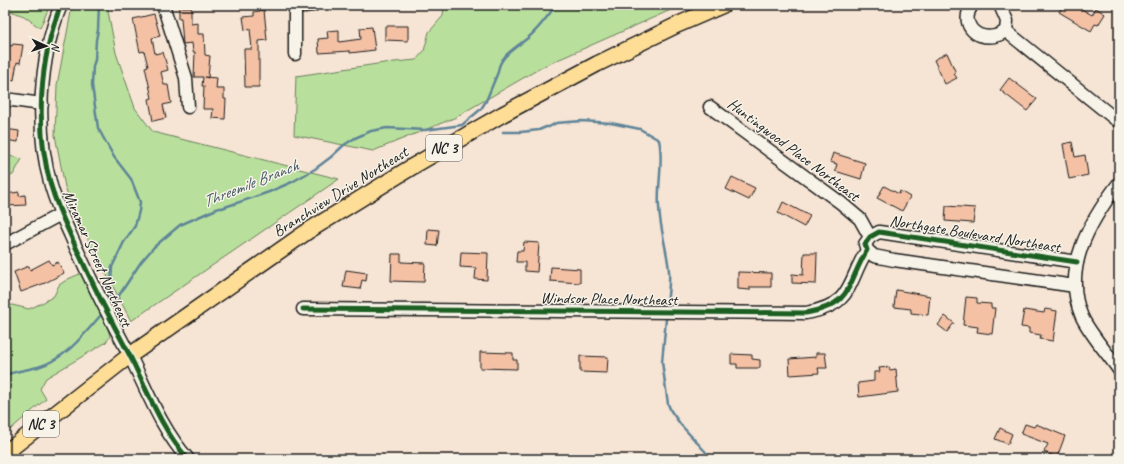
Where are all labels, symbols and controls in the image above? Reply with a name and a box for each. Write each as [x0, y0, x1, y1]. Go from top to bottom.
north arrow [26, 26, 66, 66]
text: N [49, 43, 63, 52]
street label: Huntingwood Place Northeast [724, 94, 865, 207]
road number: NC 3 [426, 135, 462, 161]
street label: Branchview Drive Northeast [269, 141, 413, 241]
water label: Threemile Branch [199, 154, 302, 212]
street label: Miramar Street Northeast [58, 187, 137, 331]
street label: Northgate Boulevard Northeast [888, 211, 1063, 258]
street label: Windsor Place Northeast [540, 288, 679, 310]
road number: NC 3 [23, 411, 59, 437]

